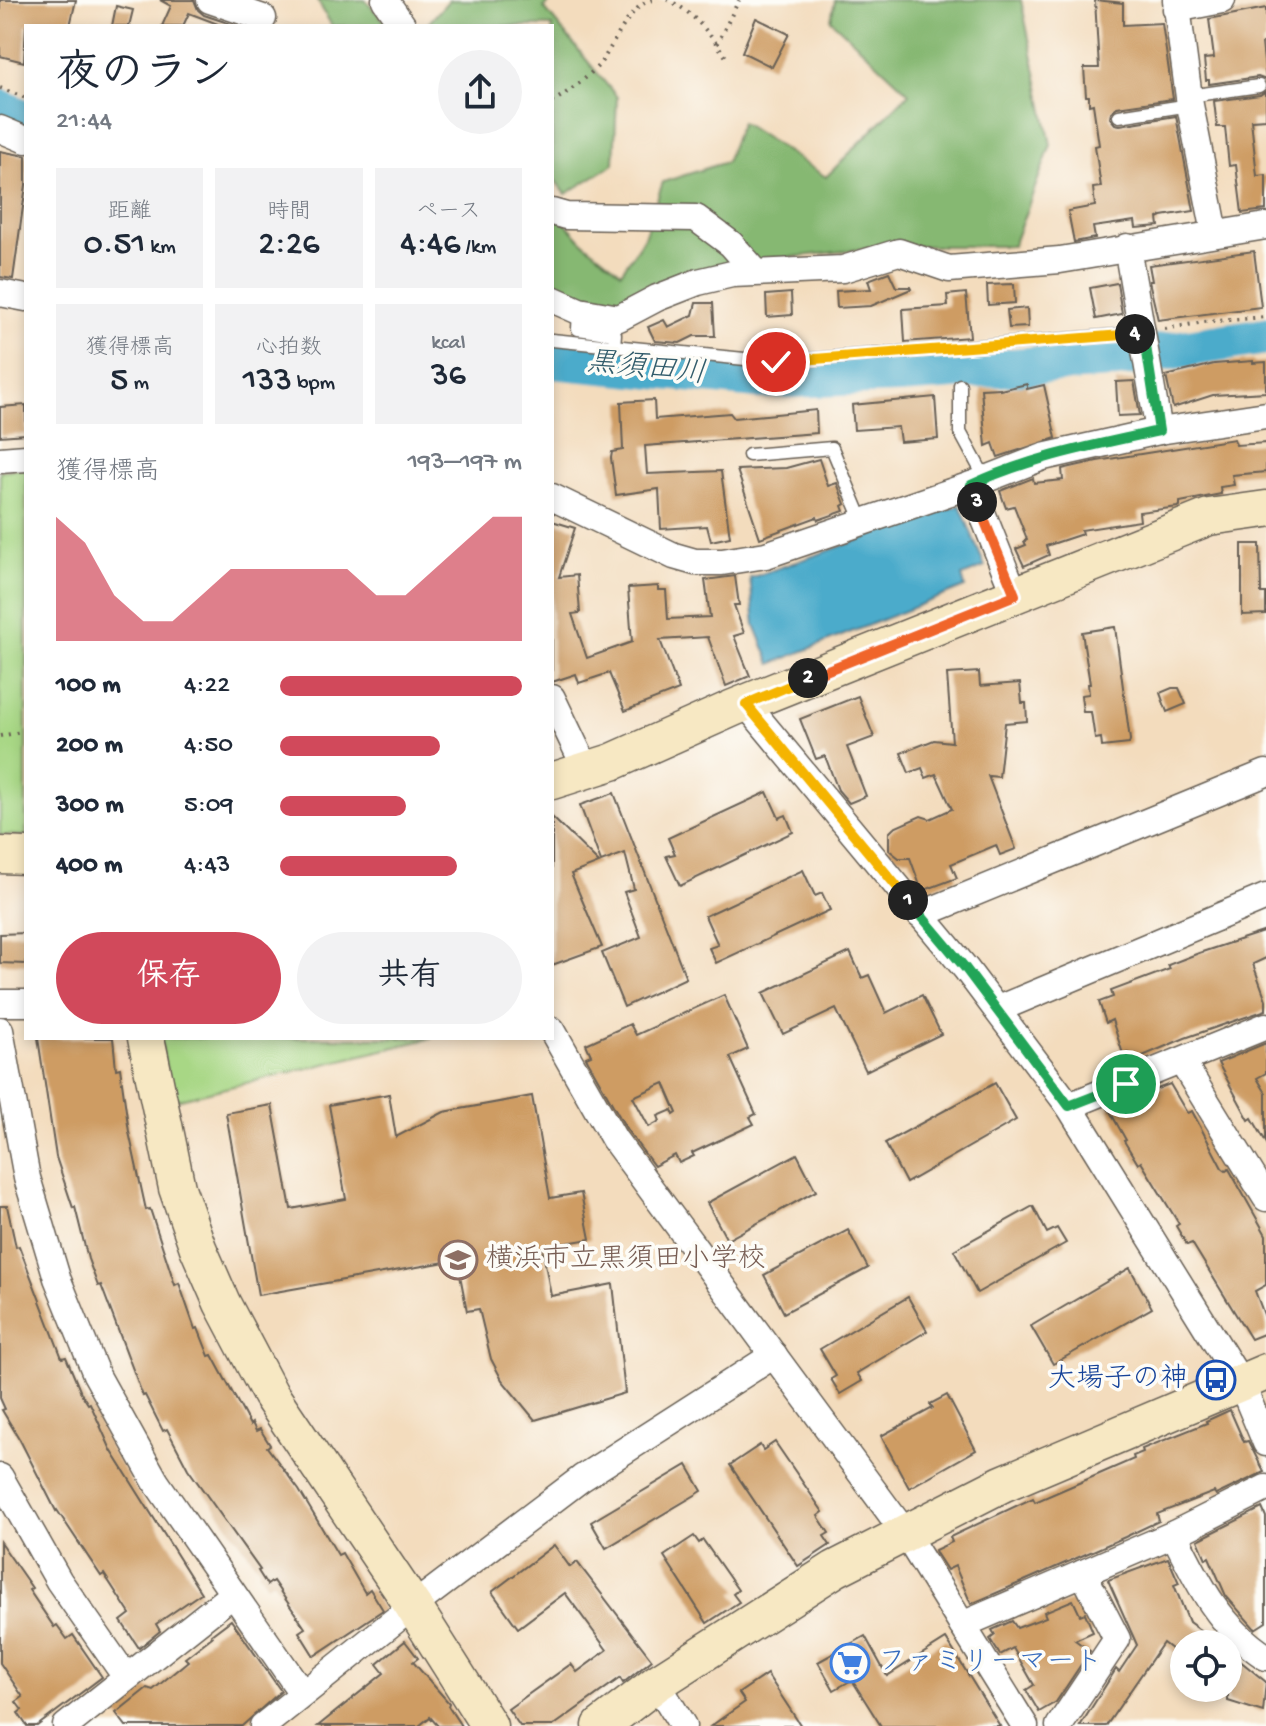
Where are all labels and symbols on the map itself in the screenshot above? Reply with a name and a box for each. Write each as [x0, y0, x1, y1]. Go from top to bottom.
pin: 4 [1115, 314, 1155, 354]
pin [742, 328, 810, 396]
water label: 黒須田川 [584, 346, 708, 394]
pin: 3 [957, 482, 997, 522]
pin: 2 [788, 658, 828, 698]
pin: 1 [888, 880, 928, 920]
pin [1092, 1050, 1160, 1118]
school or university icon: 横浜市立黒須田小学校 [437, 1239, 479, 1281]
place label: 横浜市立黒須田小学校 [486, 1243, 766, 1277]
bus stop icon: 大場子の神 [1195, 1359, 1237, 1401]
place label: 大場子の神 [1048, 1363, 1188, 1397]
supermarket icon: ファミリーマート [829, 1642, 871, 1684]
place label: ファミリーマート [878, 1647, 1103, 1680]

